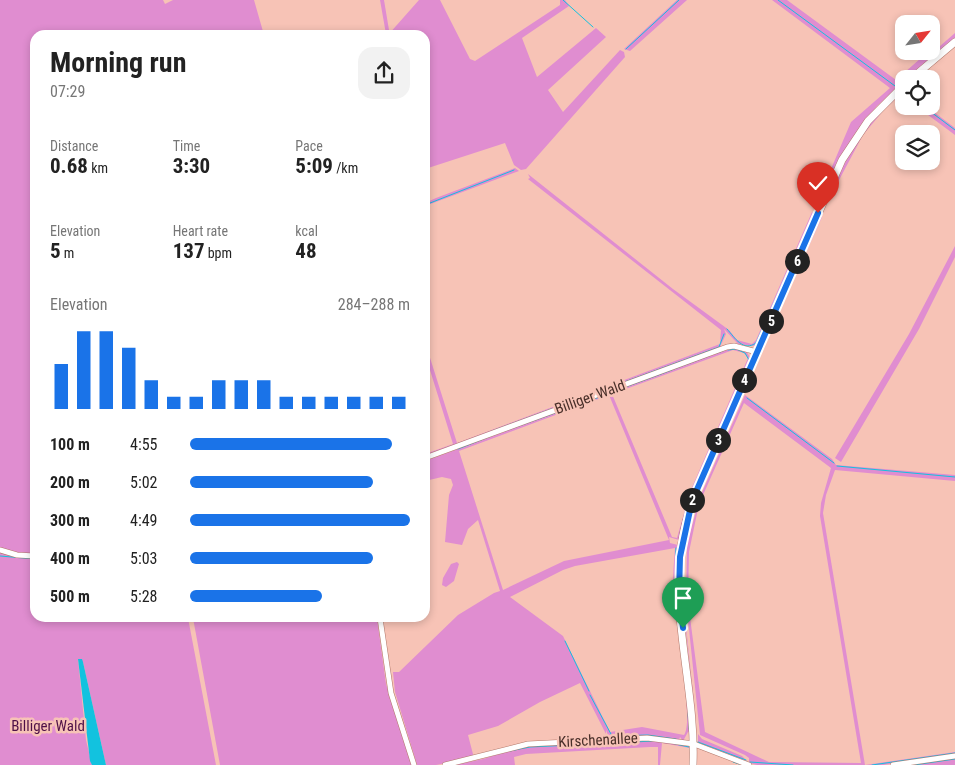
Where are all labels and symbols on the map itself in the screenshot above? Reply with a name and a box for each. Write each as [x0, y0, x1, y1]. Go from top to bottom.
north arrow [895, 15, 940, 60]
pin [797, 162, 839, 213]
pin: 6 [784, 248, 810, 274]
pin: 5 [758, 308, 784, 334]
pin: 4 [732, 368, 756, 392]
street label: Billiger Wald [552, 376, 628, 418]
pin: 3 [706, 428, 730, 452]
pin: 2 [680, 488, 704, 512]
pin [662, 577, 704, 628]
park label: Billiger Wald [11, 717, 85, 735]
street label: Kirschenallee [558, 729, 638, 751]

